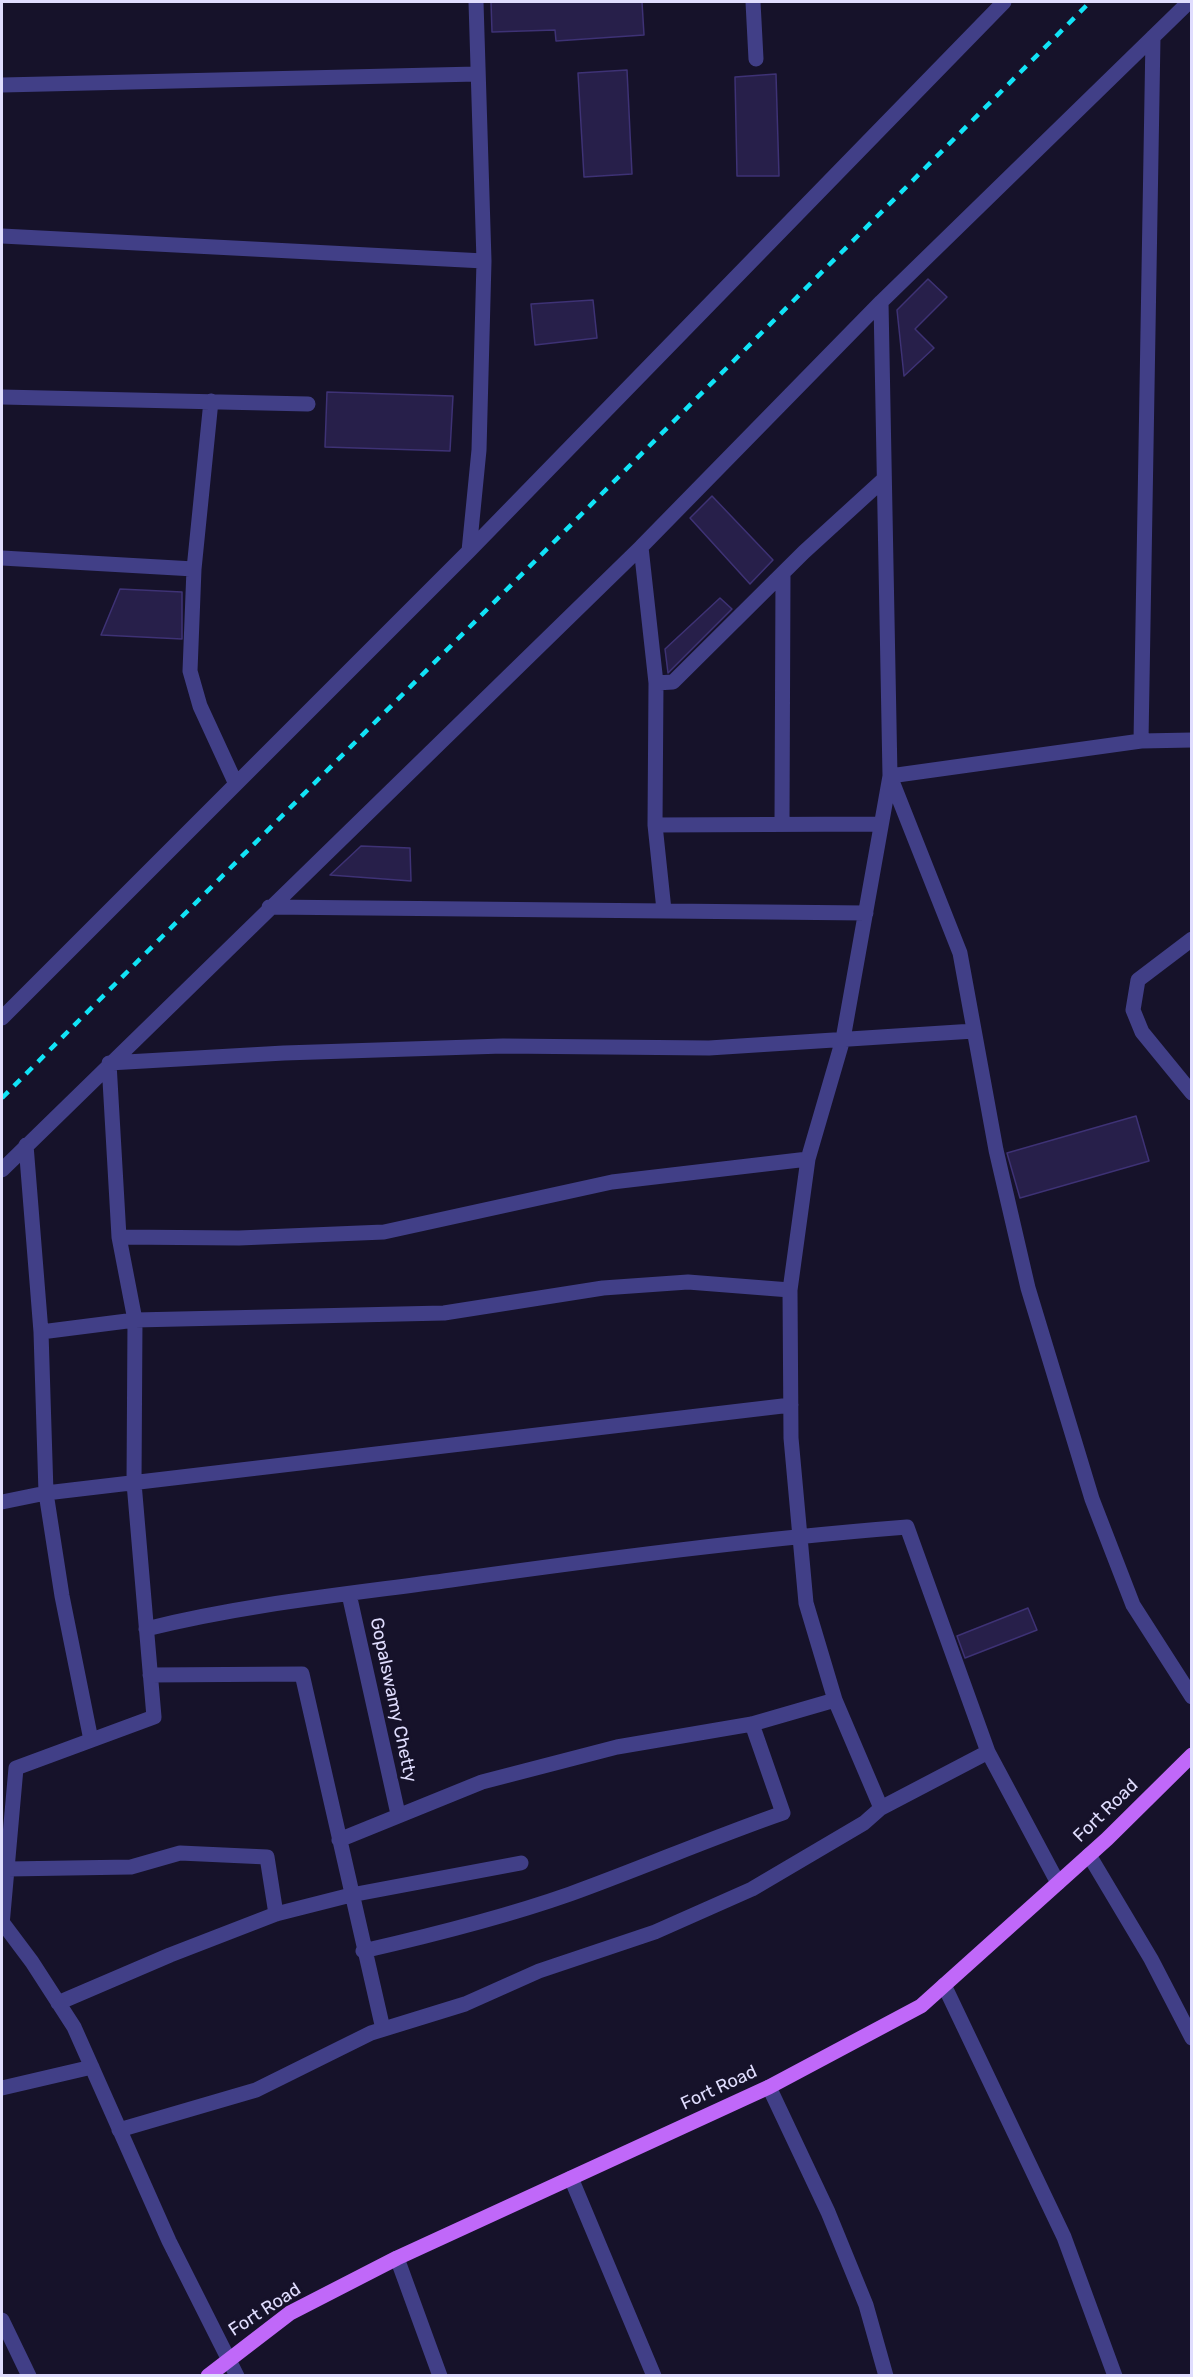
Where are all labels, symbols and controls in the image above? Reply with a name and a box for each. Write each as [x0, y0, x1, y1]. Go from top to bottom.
street label: Gopalswamy Chetty [365, 1616, 421, 1784]
street label: Fort Road [1069, 1775, 1143, 1847]
street label: Fort Road [677, 2061, 761, 2115]
street label: Fort Road [225, 2279, 305, 2341]

